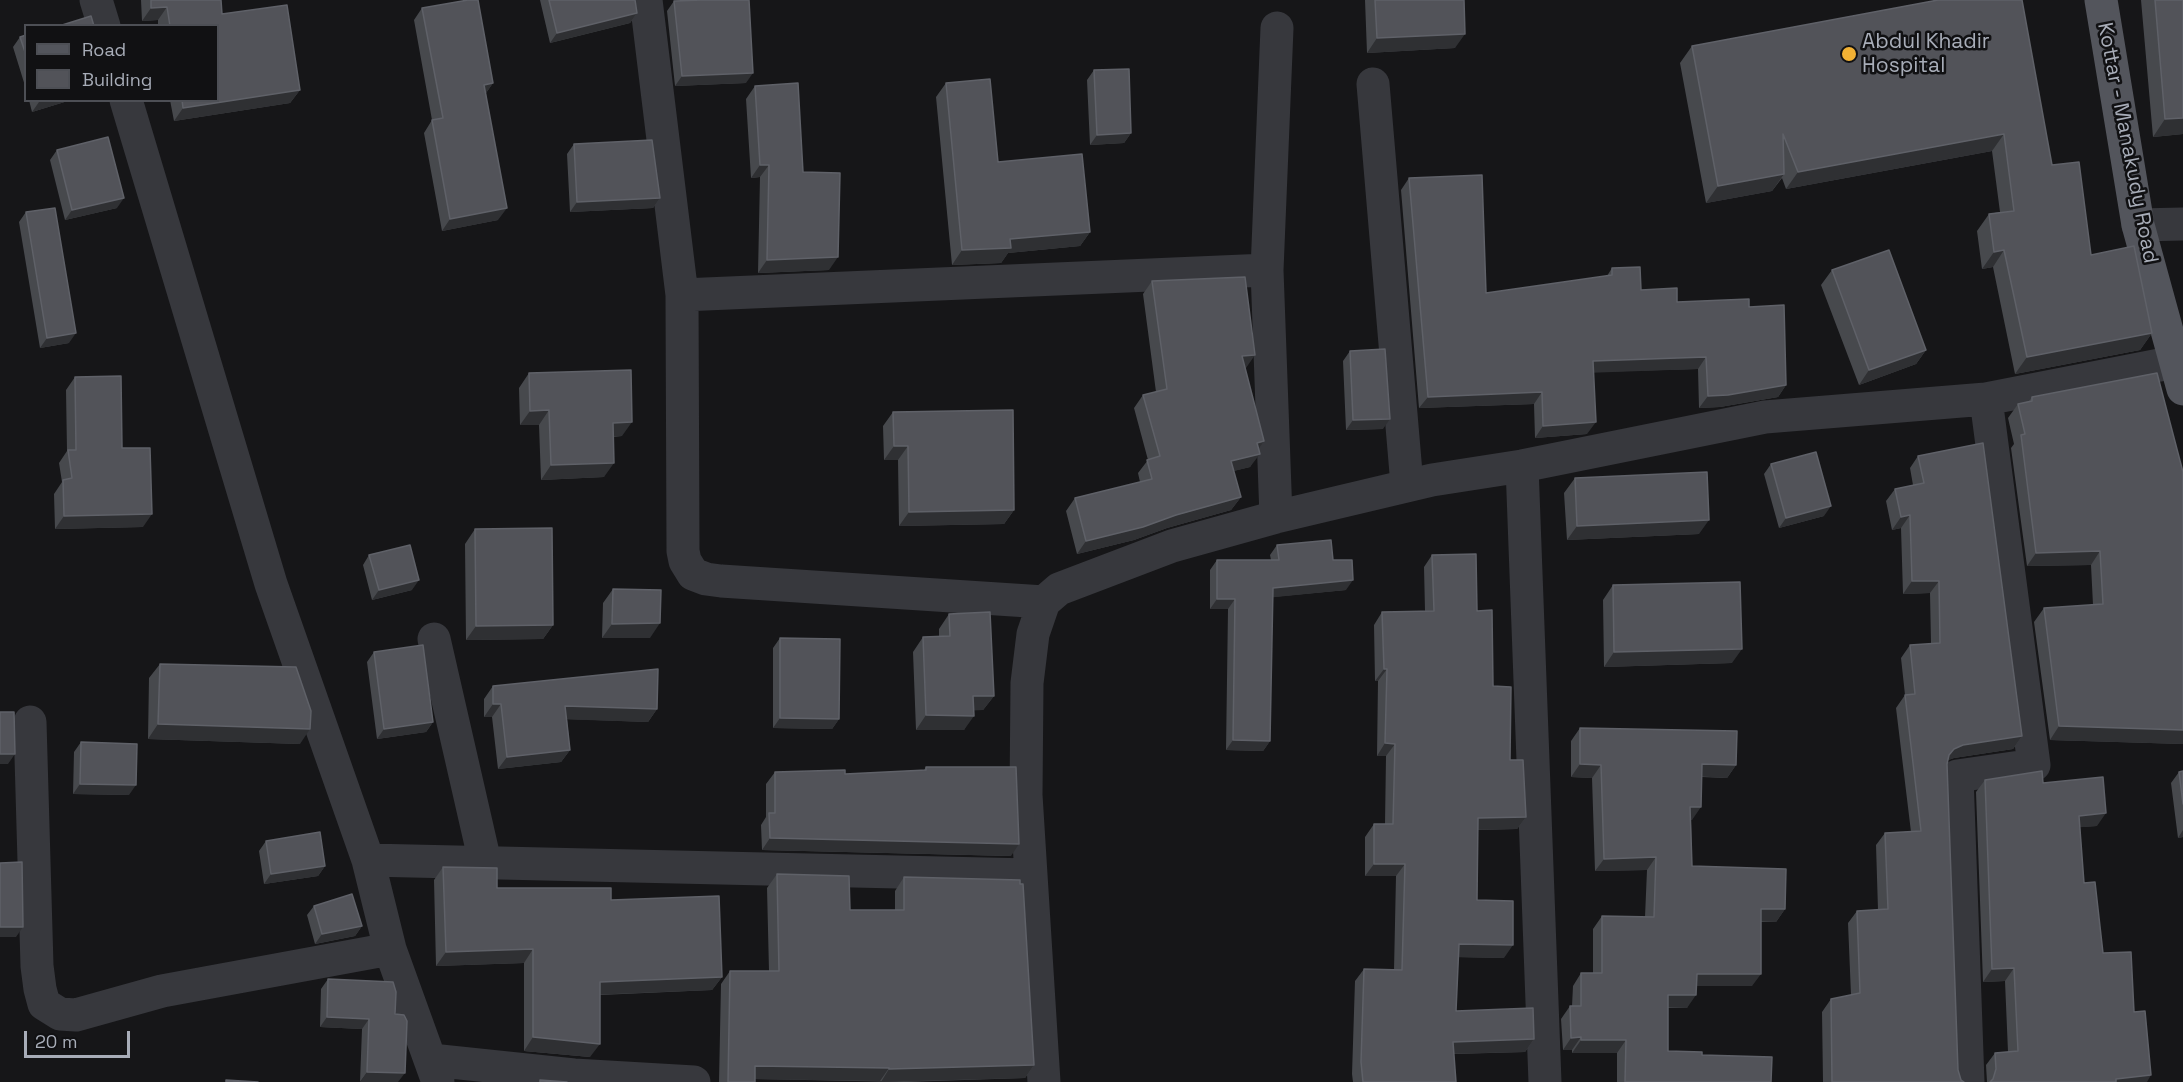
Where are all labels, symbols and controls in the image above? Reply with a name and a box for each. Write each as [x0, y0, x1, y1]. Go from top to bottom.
street label: Kottar - Manakudy Road [2091, 20, 2163, 266]
legend [24, 24, 219, 102]
place label: Abdul Khadir Hospital [1862, 29, 1990, 79]
text: Road [82, 38, 126, 61]
marker: Abdul Khadir Hospital [1840, 45, 1858, 63]
text: Building [82, 68, 152, 91]
scale bar [27, 1019, 134, 1057]
text: 20 m [35, 1030, 78, 1053]

